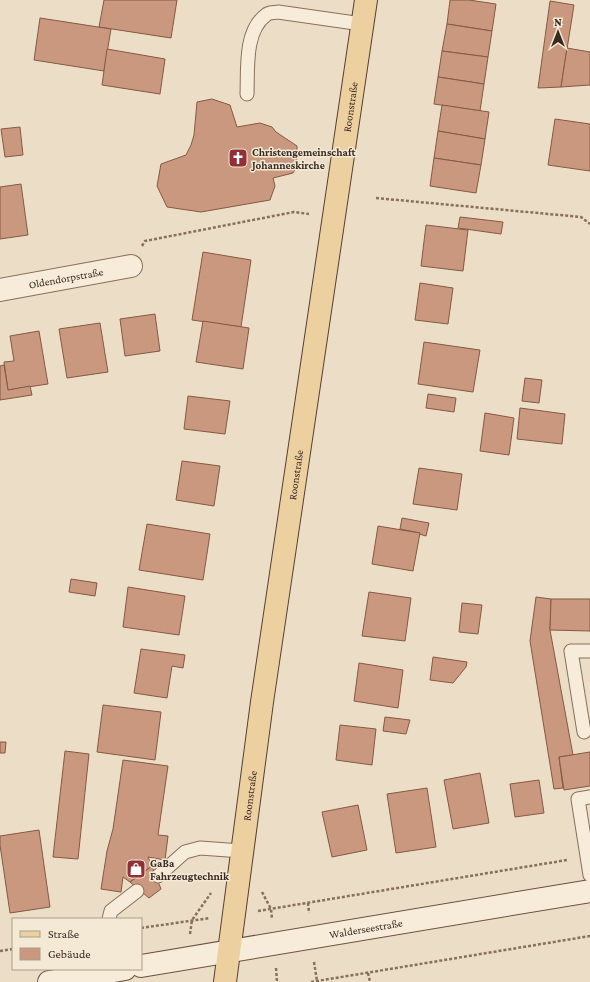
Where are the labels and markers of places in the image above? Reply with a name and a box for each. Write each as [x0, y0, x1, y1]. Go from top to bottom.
place label: Christengemeinschaft Johanneskirche [251, 146, 355, 171]
church icon: Christengemeinschaft Johanneskirche [227, 147, 249, 169]
place label: GaBa Fahrzeugtechnik [150, 857, 230, 882]
shop icon: GaBa Fahrzeugtechnik [125, 858, 147, 880]

